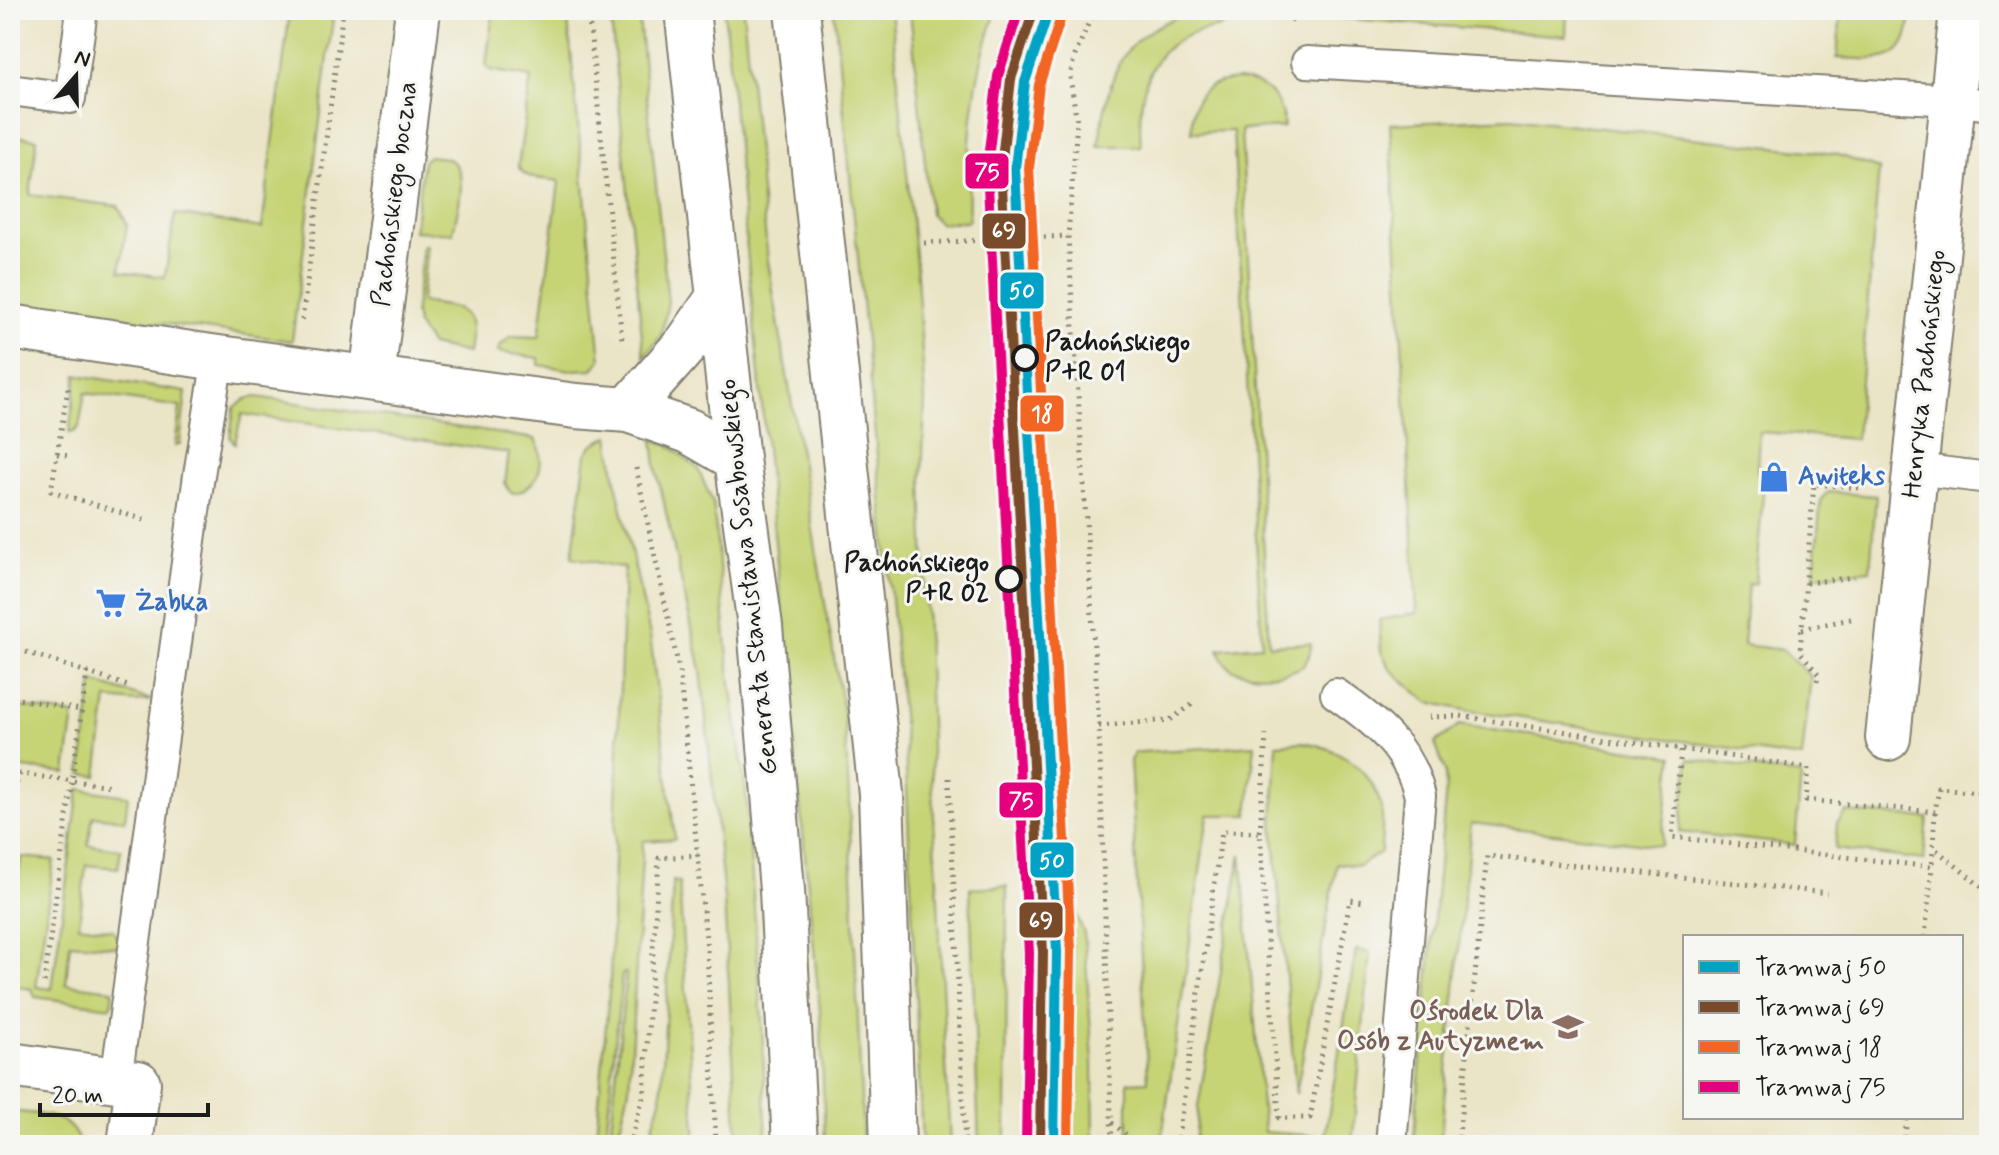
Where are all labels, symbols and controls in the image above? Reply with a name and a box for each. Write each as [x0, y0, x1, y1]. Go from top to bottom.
north arrow [36, 36, 116, 116]
text: N [70, 43, 94, 75]
street label: Pachońskiego boczna [364, 79, 428, 309]
line badge: 75 [964, 152, 1010, 190]
text: 75 [974, 159, 1000, 187]
line badge: 69 [981, 212, 1027, 250]
text: 69 [992, 218, 1016, 246]
street label: Henryka Pachońskiego [1895, 248, 1957, 500]
line badge: 50 [999, 271, 1045, 310]
text: 50 [1009, 278, 1035, 306]
place label: Pachońskiego P+R 01 [1045, 326, 1190, 390]
marker: Pachońskiego P+R 01 [1012, 345, 1038, 371]
street label: Generała Stanisława Sosabowskiego [711, 377, 790, 777]
line badge: 18 [1019, 394, 1065, 433]
text: 18 [1031, 401, 1053, 429]
shop icon: Awiteks [1757, 460, 1791, 494]
place label: Awiteks [1798, 460, 1885, 494]
place label: Pachońskiego P+R 02 [844, 547, 989, 611]
marker: Pachońskiego P+R 02 [996, 566, 1022, 592]
supermarket icon: Żabka [94, 586, 128, 620]
place label: Żabka [135, 586, 208, 620]
line badge: 75 [998, 781, 1044, 819]
text: 75 [1008, 788, 1034, 816]
line badge: 50 [1029, 841, 1075, 879]
text: 50 [1039, 848, 1065, 876]
line badge: 69 [1018, 901, 1064, 939]
text: 69 [1029, 908, 1053, 936]
legend [1683, 935, 1963, 1119]
text: Tramwaj 50 [1755, 953, 1886, 984]
text: Tramwaj 69 [1755, 993, 1885, 1024]
place label: Ośrodek Dla Osób z Autyzmem [1337, 995, 1544, 1059]
school or university icon: Ośrodek Dla Osób z Autyzmem [1551, 1010, 1585, 1044]
text: Tramwaj 18 [1755, 1033, 1882, 1064]
scale bar [40, 1067, 208, 1117]
text: Tramwaj 75 [1755, 1073, 1886, 1104]
text: 20 m [52, 1081, 103, 1112]

